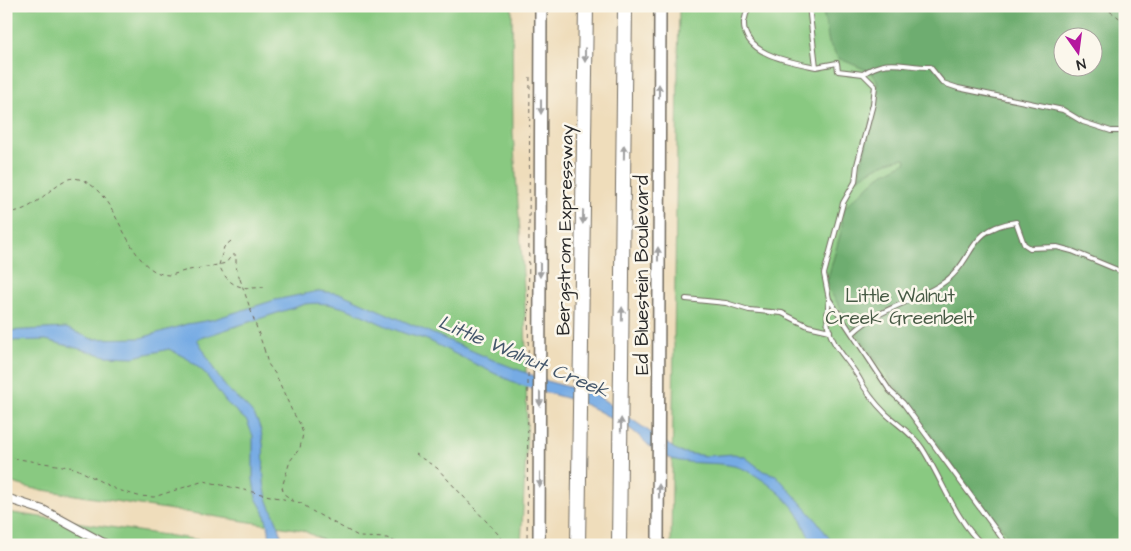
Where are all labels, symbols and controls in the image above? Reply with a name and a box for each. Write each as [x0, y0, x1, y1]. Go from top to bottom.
north arrow [1054, 28, 1104, 78]
one-way arrow [581, 47, 589, 63]
text: N [1074, 53, 1088, 74]
one-way arrow [655, 83, 663, 99]
one-way arrow [537, 100, 545, 116]
street label: Bergstrom Expressway [550, 124, 582, 336]
one-way arrow [620, 144, 628, 160]
street label: Ed Bluestein Boulevard [629, 175, 656, 375]
one-way arrow [579, 210, 587, 226]
one-way arrow [654, 245, 662, 261]
one-way arrow [536, 262, 544, 278]
park label: Little Walnut Creek Greenbelt [825, 283, 975, 332]
one-way arrow [619, 306, 627, 322]
water label: Little Walnut Creek [434, 308, 614, 406]
one-way arrow [536, 391, 544, 407]
one-way arrow [617, 417, 625, 433]
one-way arrow [536, 472, 544, 488]
one-way arrow [655, 482, 663, 498]

